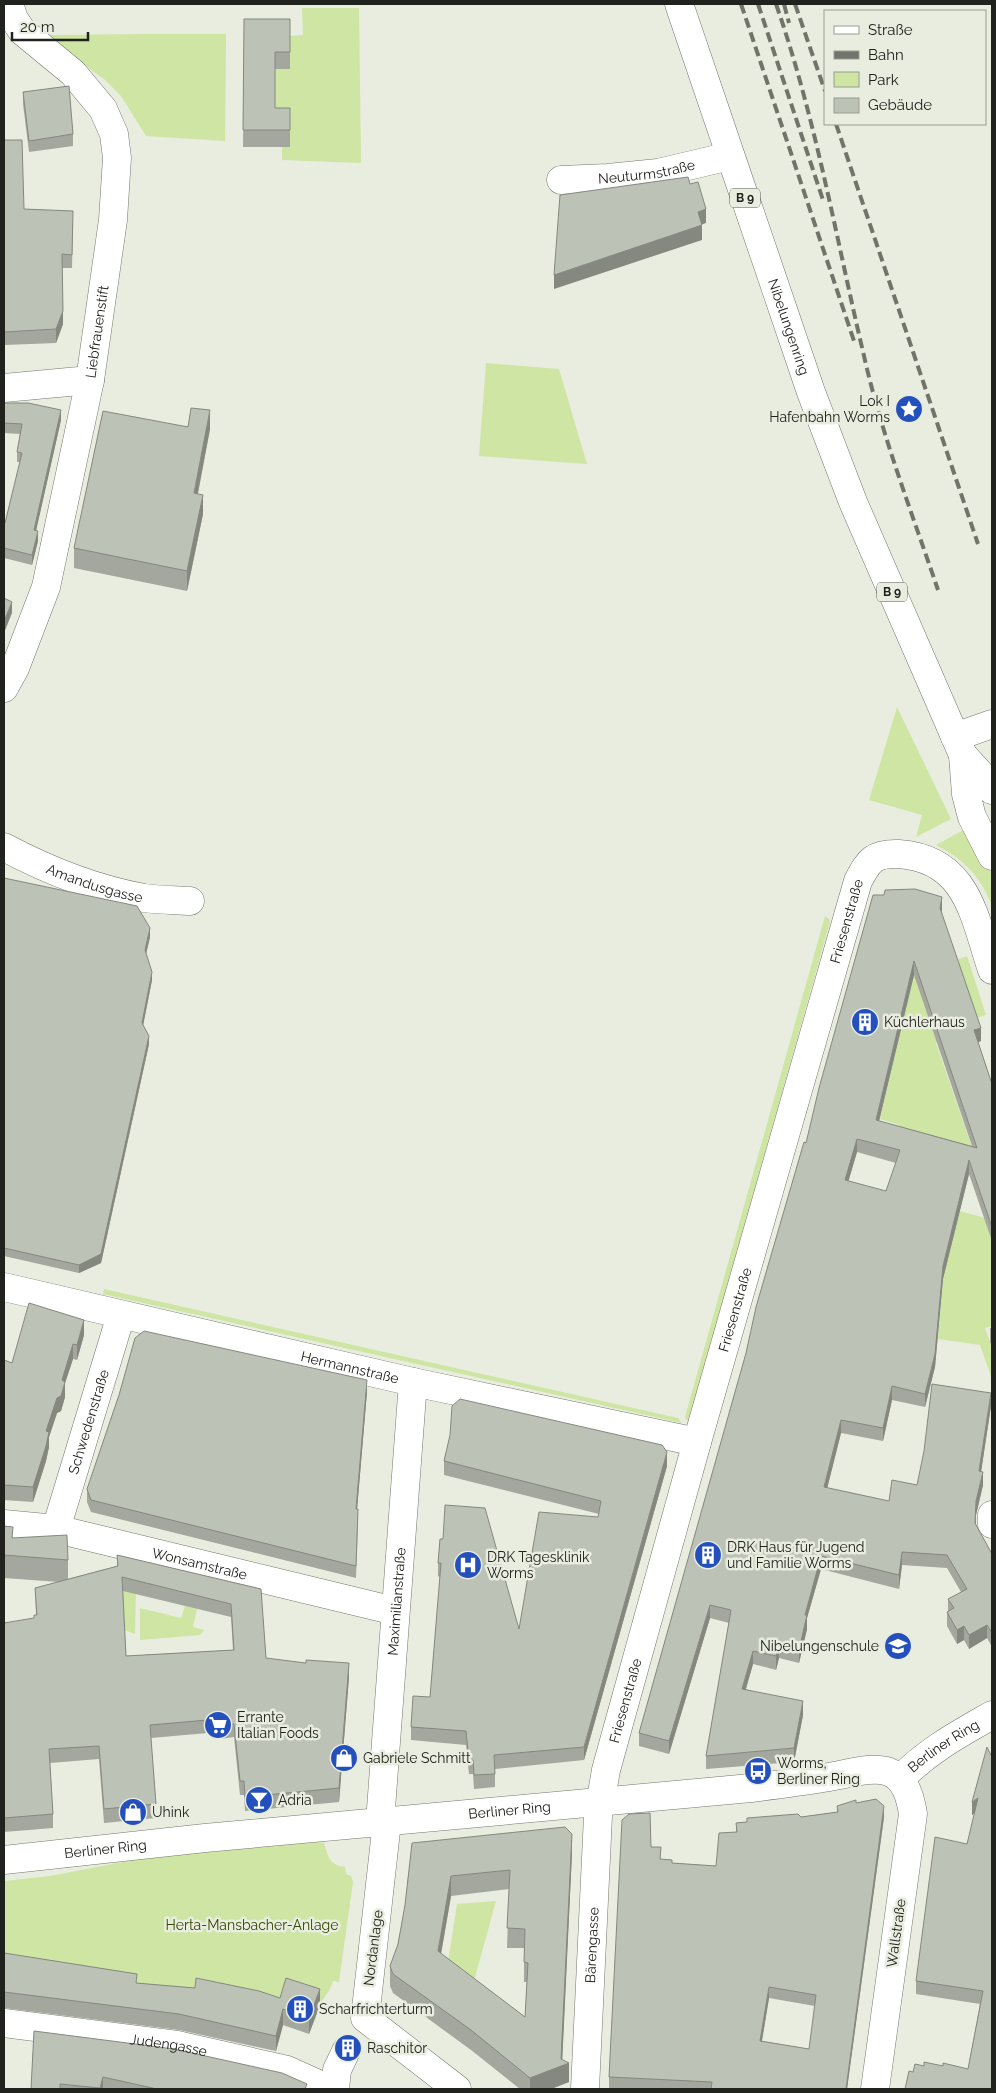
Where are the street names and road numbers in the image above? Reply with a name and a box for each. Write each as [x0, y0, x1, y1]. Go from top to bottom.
street label: Neuturmstraße [598, 157, 697, 186]
road number: B 9 [730, 188, 760, 208]
street label: Nibelungenring [765, 276, 813, 377]
street label: Liebfrauenstift [82, 284, 112, 379]
road number: B 9 [877, 582, 907, 602]
street label: Amandusgasse [44, 860, 144, 906]
street label: Friesenstraße [827, 877, 866, 965]
street label: Friesenstraße [715, 1266, 755, 1354]
street label: Hermannstraße [299, 1348, 400, 1386]
street label: Schwedenstraße [65, 1368, 112, 1476]
street label: Wonsamstraße [150, 1545, 249, 1583]
street label: Maximilianstraße [384, 1547, 409, 1656]
street label: Friesenstraße [606, 1657, 645, 1745]
street label: Berliner Ring [905, 1716, 982, 1776]
street label: Berliner Ring [468, 1798, 552, 1822]
street label: Berliner Ring [63, 1836, 147, 1861]
street label: Wallstraße [883, 1898, 909, 1968]
street label: Bärengasse [582, 1907, 602, 1984]
street label: Nordanlage [360, 1909, 386, 1987]
street label: Judengasse [129, 2031, 209, 2060]

